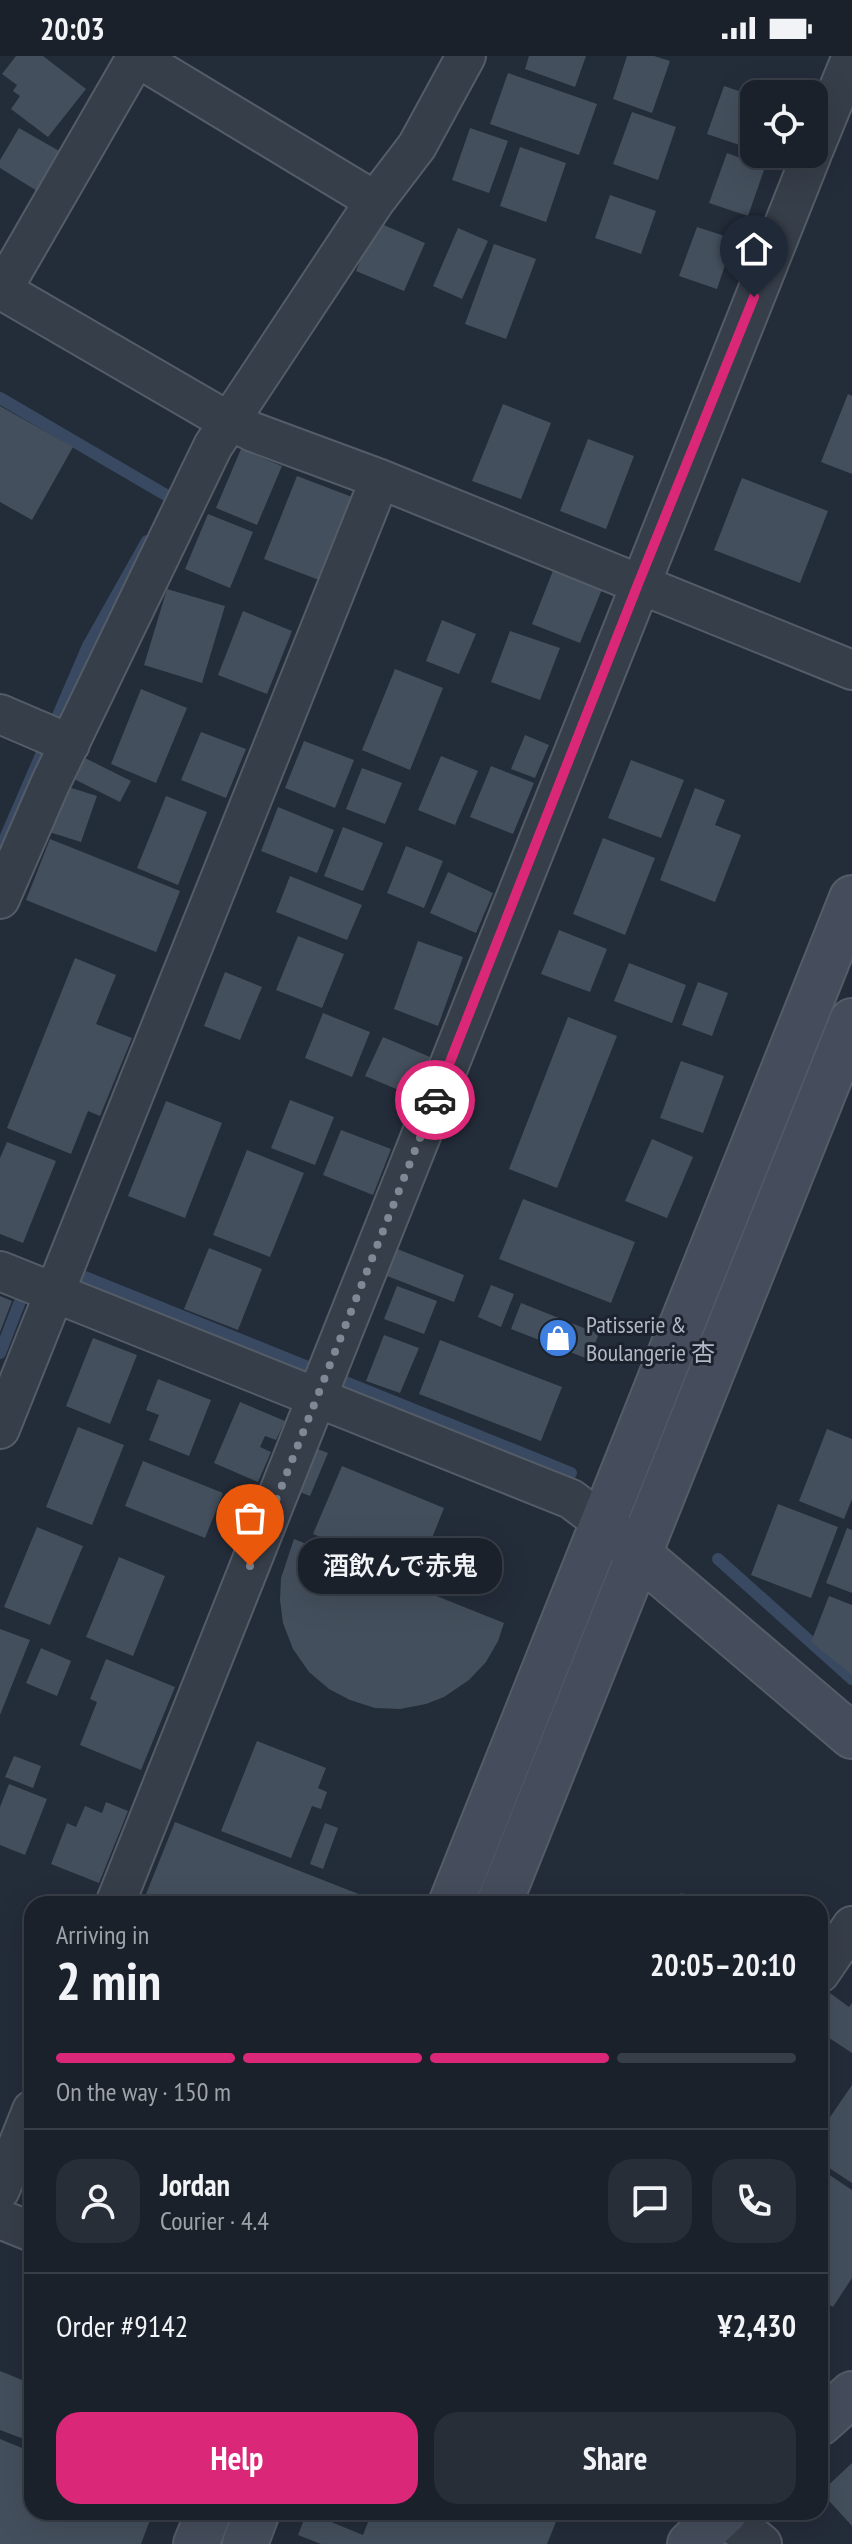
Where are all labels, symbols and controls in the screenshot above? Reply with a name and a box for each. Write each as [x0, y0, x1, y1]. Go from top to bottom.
text: 20:03 [40, 9, 105, 48]
map controls [740, 80, 828, 168]
button: locate [740, 80, 828, 168]
pin [720, 215, 788, 297]
icon: home [732, 227, 776, 271]
courier [395, 1060, 475, 1140]
icon: car [413, 1078, 457, 1122]
place label: Patisserie & Boulangerie 杏 [586, 1309, 715, 1368]
shop icon: Patisserie & Boulangerie 杏 [537, 1317, 579, 1359]
pin [216, 1484, 284, 1566]
icon: bag [228, 1496, 272, 1540]
callout: 酒飲んで赤鬼 [298, 1538, 502, 1594]
text: 酒飲んで赤鬼 [323, 1549, 477, 1582]
text: Arriving in [56, 1918, 149, 1951]
text: 20:05–20:10 [650, 1945, 796, 1984]
text: 2 min [56, 1947, 161, 2014]
text: On the way · 150 m [56, 2075, 231, 2108]
button: person [56, 2159, 140, 2243]
button: chat [608, 2159, 692, 2243]
button: phone [712, 2159, 796, 2243]
text: Jordan [160, 2165, 230, 2204]
text: Courier · 4.4 [160, 2204, 269, 2237]
text: Order #9142 [56, 2306, 188, 2345]
text: ¥2,430 [718, 2306, 796, 2345]
button: Help [56, 2412, 418, 2504]
button: Share [434, 2412, 796, 2504]

